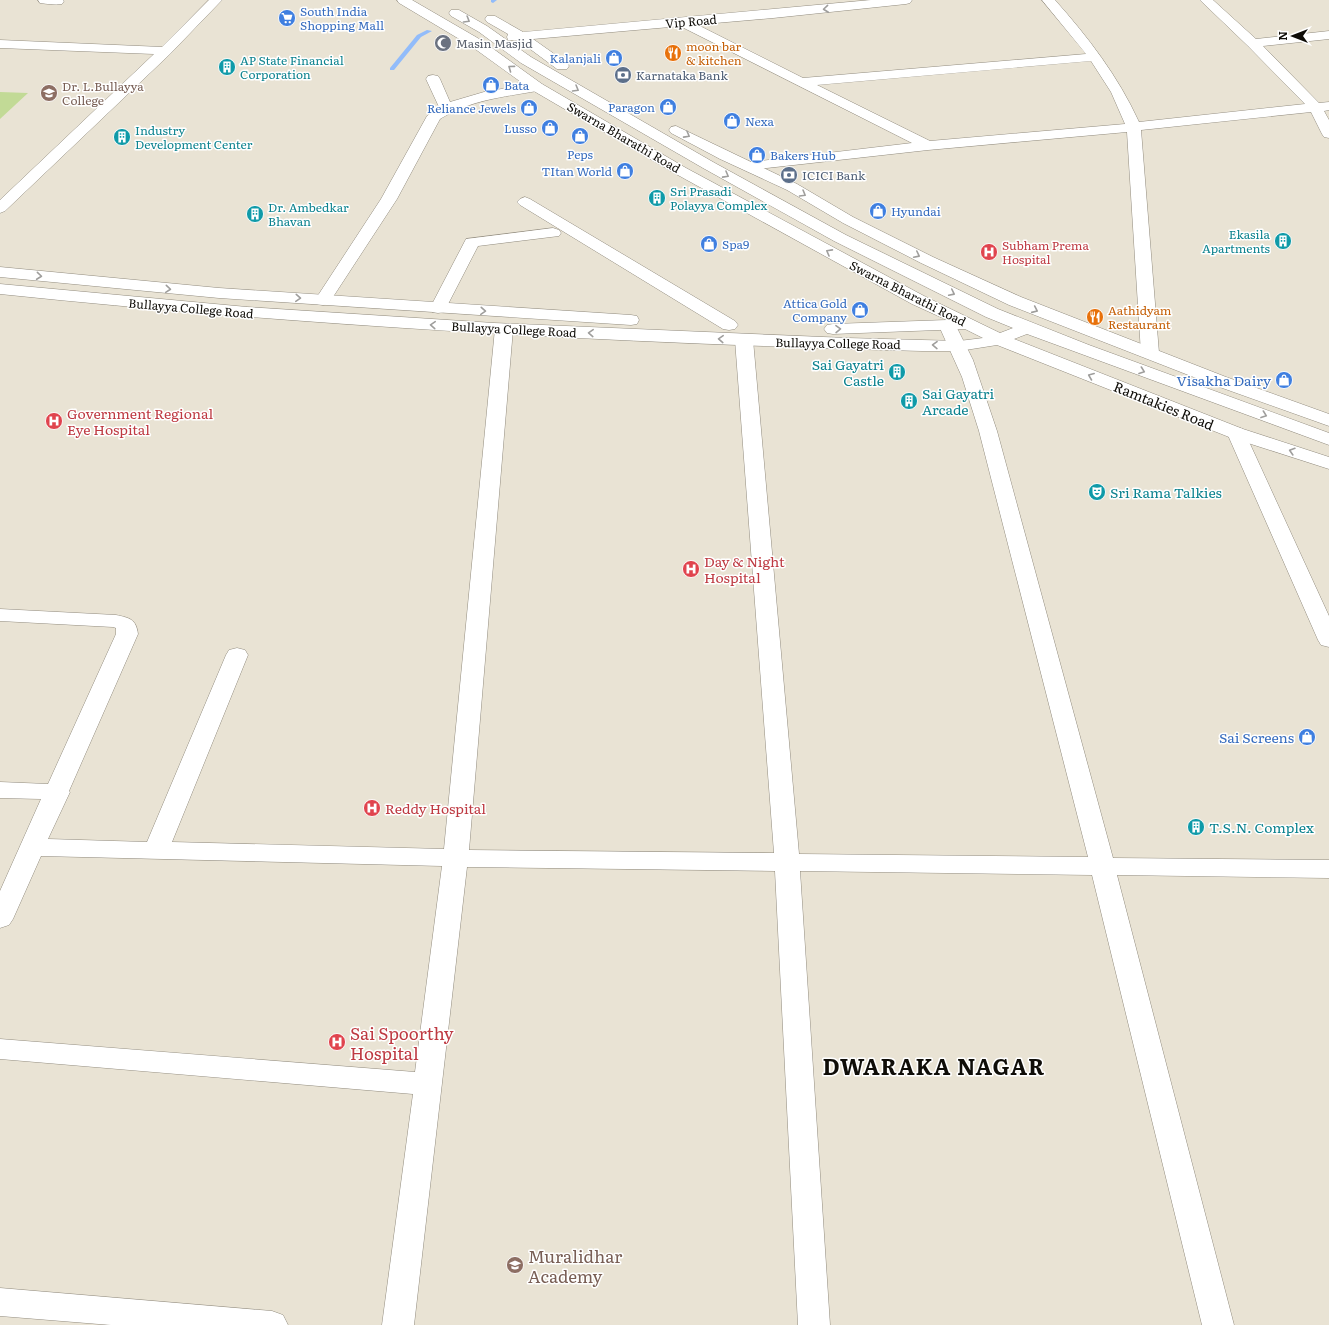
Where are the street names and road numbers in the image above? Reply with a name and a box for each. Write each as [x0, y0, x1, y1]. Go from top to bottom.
street label: Vip Road [665, 10, 718, 32]
street label: Swarna Bharathi Road [564, 97, 685, 177]
street label: Swarna Bharathi Road [847, 256, 970, 330]
street label: Bullayya College Road [128, 294, 255, 322]
street label: Bullayya College Road [451, 317, 578, 341]
street label: Bullayya College Road [775, 333, 902, 353]
street label: Ramtakies Road [1111, 376, 1218, 434]

